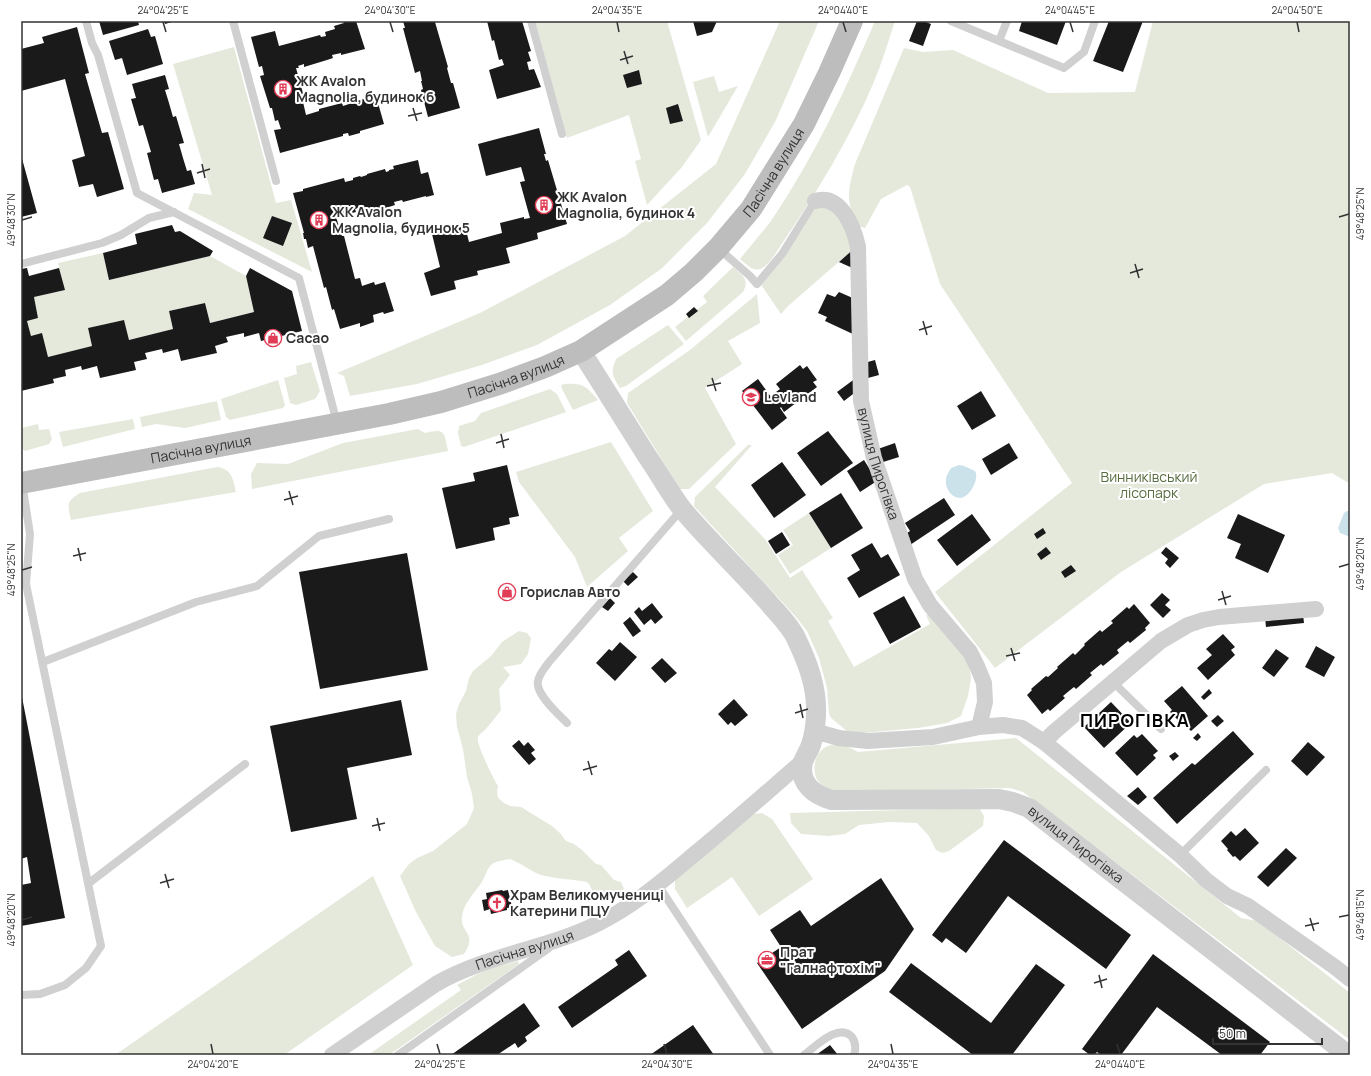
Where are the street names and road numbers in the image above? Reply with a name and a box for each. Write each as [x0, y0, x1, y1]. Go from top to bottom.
street label: Пасічна вулиця [738, 124, 808, 221]
street label: Пасічна вулиця [465, 350, 567, 402]
street label: вулиця Пирогівка [854, 406, 904, 522]
street label: Пасічна вулиця [149, 430, 253, 468]
street label: вулиця Пирогівка [1025, 801, 1128, 887]
street label: Пасічна вулиця [473, 925, 576, 974]

